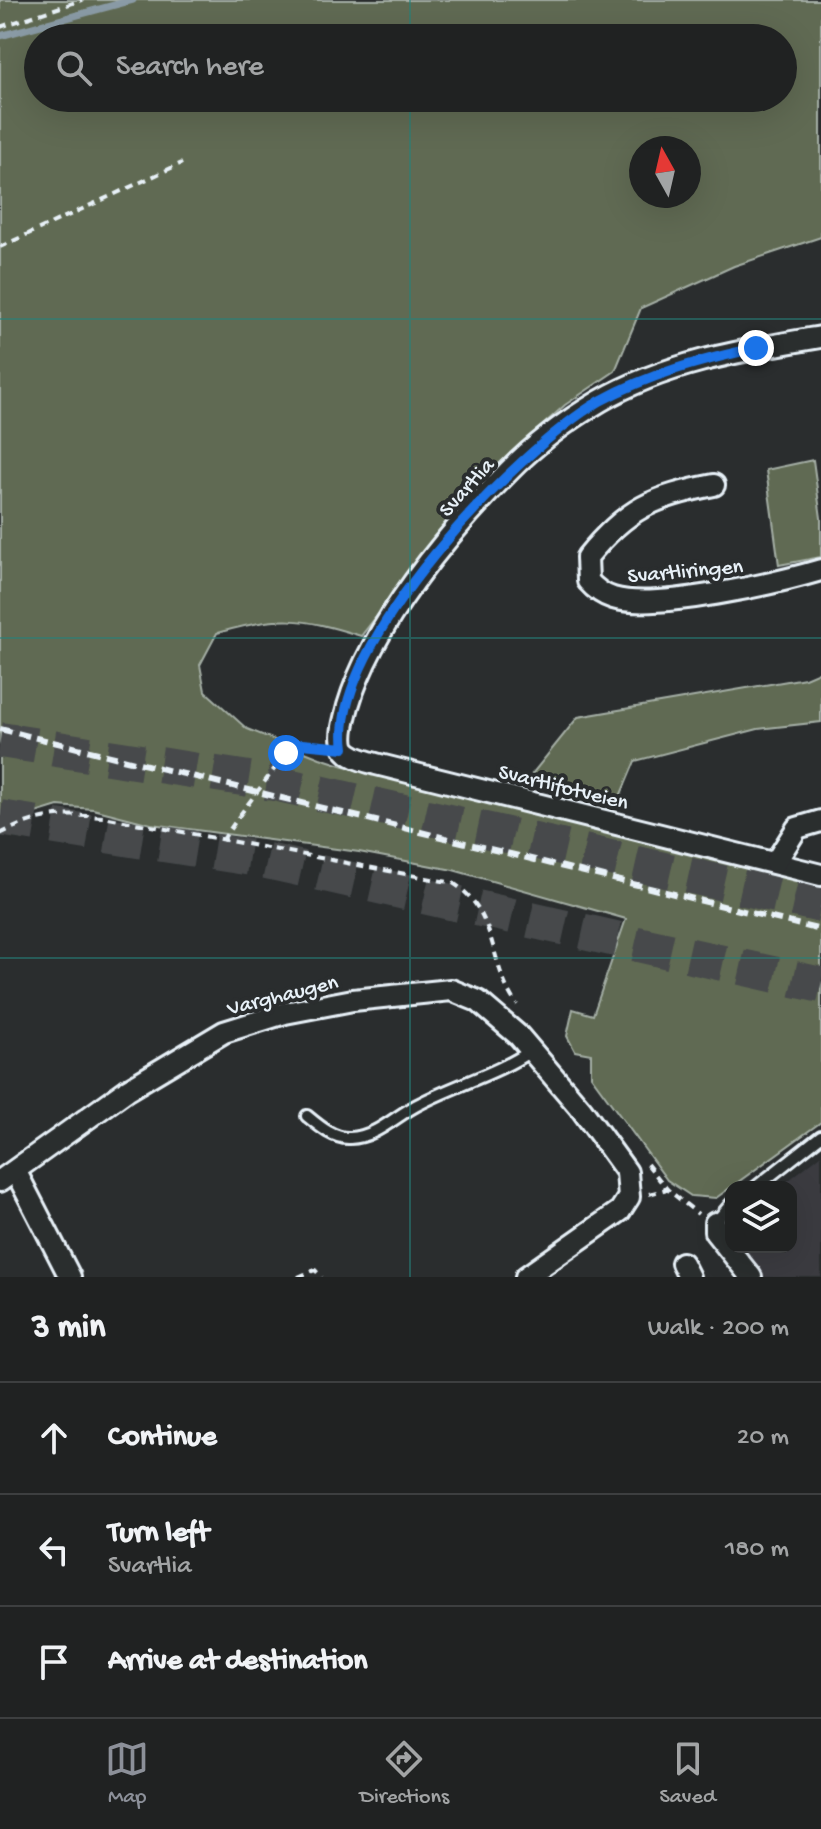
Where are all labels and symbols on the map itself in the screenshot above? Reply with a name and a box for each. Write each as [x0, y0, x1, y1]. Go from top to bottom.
north arrow [629, 136, 701, 208]
route end [738, 330, 774, 366]
street label: Svartlia [435, 453, 502, 524]
street label: Svartliringen [627, 555, 745, 591]
route start [268, 735, 304, 771]
street label: Svartlifotveien [495, 760, 631, 818]
street label: Varghaugen [224, 970, 342, 1023]

